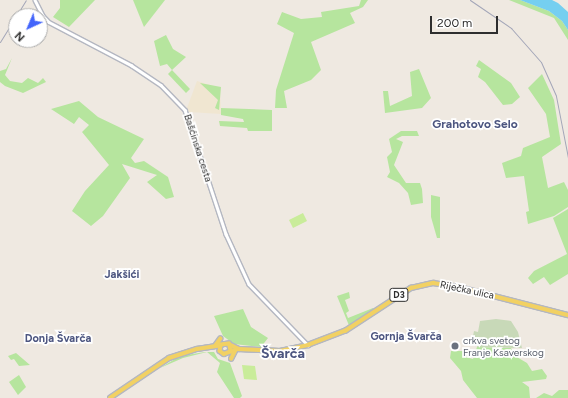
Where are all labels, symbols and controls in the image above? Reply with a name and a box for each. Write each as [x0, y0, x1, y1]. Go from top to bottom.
north arrow [8, 8, 48, 48]
scale bar [432, 8, 500, 34]
text: 200 m [437, 16, 472, 30]
text: N [12, 29, 28, 44]
street label: Bašćinska cesta [181, 113, 215, 183]
district label: Grahotovo Selo [432, 118, 518, 132]
district label: Jakšići [105, 268, 139, 282]
street label: Riječka ulica [439, 278, 495, 302]
road number: D3 [389, 288, 409, 302]
district label: Gornja Švarča [370, 330, 442, 344]
district label: Donja Švarča [25, 332, 91, 346]
place label: crkva svetog Franje Ksaverskog [463, 334, 544, 358]
marker: crkva svetog Franje Ksaverskog [450, 341, 460, 351]
district label: Švarča [261, 346, 305, 362]

